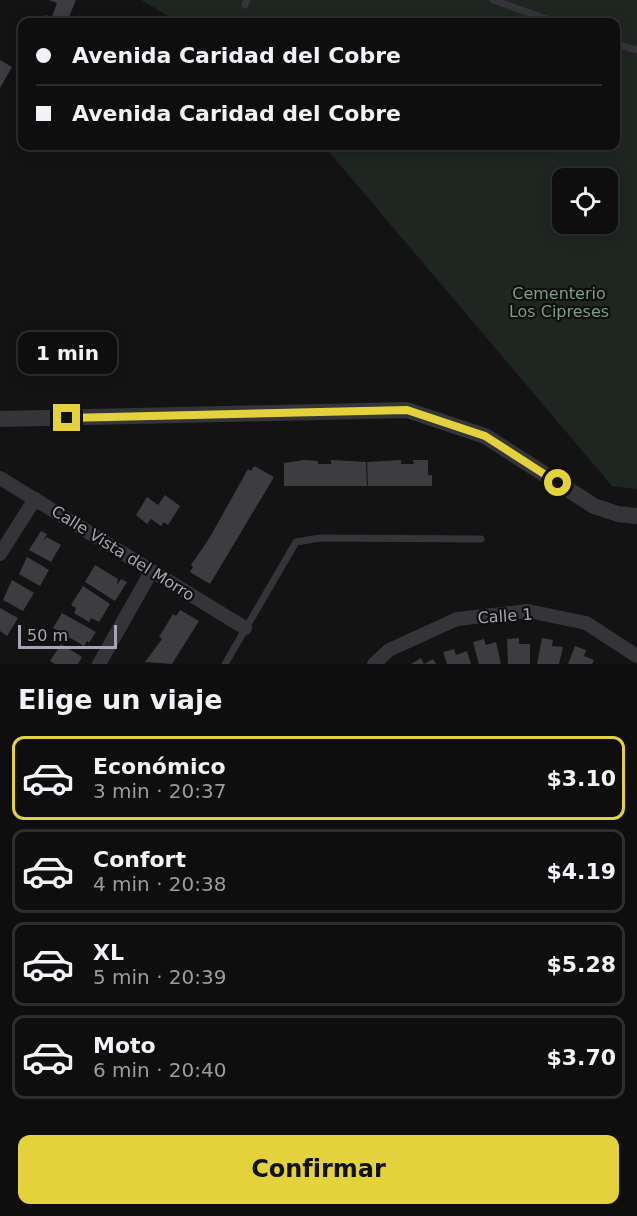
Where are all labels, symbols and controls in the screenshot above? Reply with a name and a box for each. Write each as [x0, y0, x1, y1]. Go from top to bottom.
text: Avenida Caridad del Cobre [72, 43, 401, 68]
text: Avenida Caridad del Cobre [72, 101, 401, 126]
map controls [552, 168, 618, 234]
button: locate [552, 168, 618, 234]
park label: Cementerio Los Cipreses [509, 284, 609, 321]
callout: 1 min [17, 331, 116, 373]
text: 1 min [36, 341, 99, 365]
route end [53, 404, 80, 431]
route start [544, 469, 571, 496]
street label: Calle Vista del Morro [48, 501, 198, 605]
street label: Calle 1 [477, 605, 533, 627]
scale bar [18, 622, 117, 650]
text: 50 m [27, 626, 68, 645]
text: Elige un viaje [18, 684, 222, 715]
icon: car [21, 751, 75, 805]
text: Económico [93, 754, 226, 779]
text: $3.10 [546, 766, 616, 791]
text: 3 min · 20:37 [93, 779, 227, 803]
icon: car [21, 844, 75, 898]
text: Confort [93, 847, 186, 872]
text: $4.19 [546, 859, 616, 884]
text: 4 min · 20:38 [93, 872, 227, 896]
icon: car [21, 937, 75, 991]
text: XL [93, 940, 124, 965]
text: $5.28 [546, 952, 616, 977]
text: 5 min · 20:39 [93, 965, 227, 989]
icon: car [21, 1030, 75, 1084]
text: Moto [93, 1033, 156, 1058]
text: $3.70 [546, 1045, 616, 1070]
text: 6 min · 20:40 [93, 1058, 227, 1082]
button: Confirmar [18, 1135, 619, 1204]

